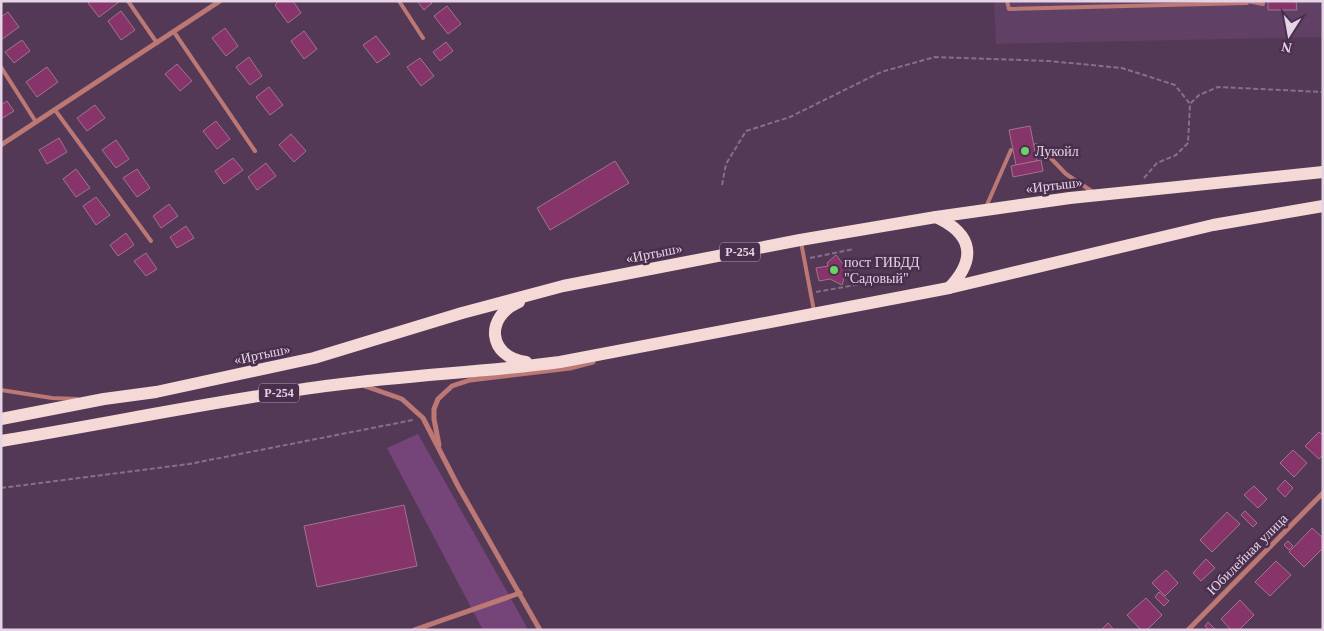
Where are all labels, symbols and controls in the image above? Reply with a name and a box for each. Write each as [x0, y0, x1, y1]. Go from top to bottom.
north arrow [1264, 10, 1314, 60]
text: N [1280, 39, 1293, 56]
place label: Лукойл [1035, 144, 1079, 159]
marker: Лукойл [1019, 145, 1031, 157]
street label: «Иртыш» [1025, 175, 1083, 196]
street label: «Иртыш» [625, 241, 684, 266]
road number: Р-254 [720, 242, 760, 262]
place label: пост ГИБДД "Садовый" [844, 255, 920, 286]
marker: пост ГИБДД "Садовый" [828, 264, 840, 276]
street label: «Иртыш» [233, 341, 292, 368]
road number: Р-254 [259, 383, 299, 402]
street label: Юбилейная улица [1204, 510, 1291, 598]

